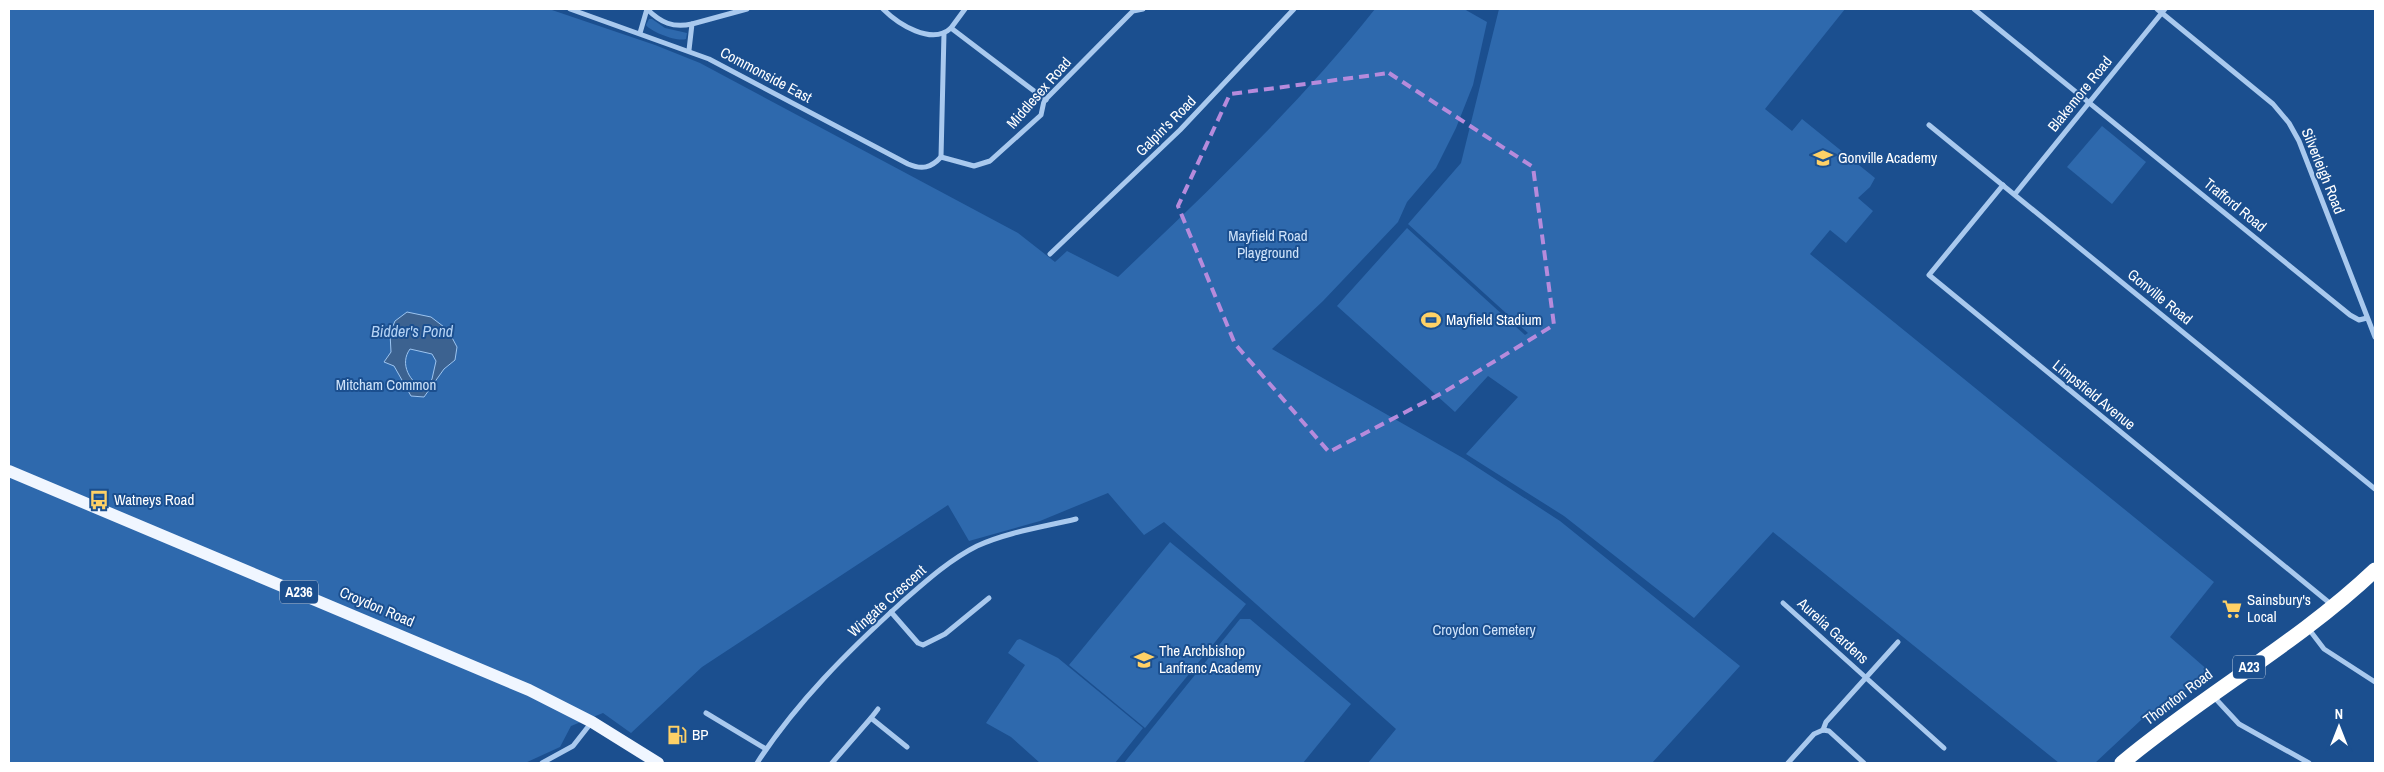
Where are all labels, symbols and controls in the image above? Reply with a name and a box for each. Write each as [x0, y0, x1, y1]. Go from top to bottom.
street label: Commonside East [717, 42, 816, 108]
street label: Blakemore Road [2043, 51, 2117, 136]
street label: Middlesex Road [1002, 52, 1076, 133]
street label: Galpin's Road [1131, 91, 1200, 160]
street label: Silverleigh Road [2297, 125, 2350, 217]
school or university icon: Gonville Academy [1812, 147, 1834, 169]
place label: Gonville Academy [1838, 147, 1938, 168]
street label: Trafford Road [2199, 173, 2271, 236]
park label: Mayfield Road Playground [1228, 225, 1308, 263]
street label: Gonville Road [2123, 264, 2197, 329]
sports icon: Mayfield Stadium [1420, 309, 1442, 331]
place label: Mayfield Stadium [1446, 309, 1542, 330]
water label: Bidder's Pond [371, 320, 454, 342]
street label: Limpsfield Avenue [2048, 355, 2140, 435]
park label: Mitcham Common [336, 374, 436, 395]
bus stop icon: Watneys Road [88, 489, 110, 511]
place label: Watneys Road [114, 489, 194, 510]
street label: Wingate Crescent [843, 560, 931, 641]
road number: A236 [280, 580, 318, 604]
street label: Croydon Road [337, 581, 418, 632]
place label: Sainsbury's Local [2247, 589, 2311, 627]
street label: Aurelia Gardens [1792, 592, 1874, 668]
supermarket icon: Sainsbury's Local [2221, 598, 2243, 620]
park label: Croydon Cemetery [1432, 619, 1536, 640]
place label: The Archbishop Lanfranc Academy [1159, 640, 1262, 678]
school or university icon: The Archbishop Lanfranc Academy [1133, 649, 1155, 671]
road number: A23 [2233, 656, 2265, 679]
street label: Thornton Road [2139, 664, 2217, 730]
north arrow [2314, 702, 2364, 752]
text: N [2335, 705, 2343, 723]
fuel station icon: BP [666, 724, 688, 746]
place label: BP [692, 724, 708, 745]

